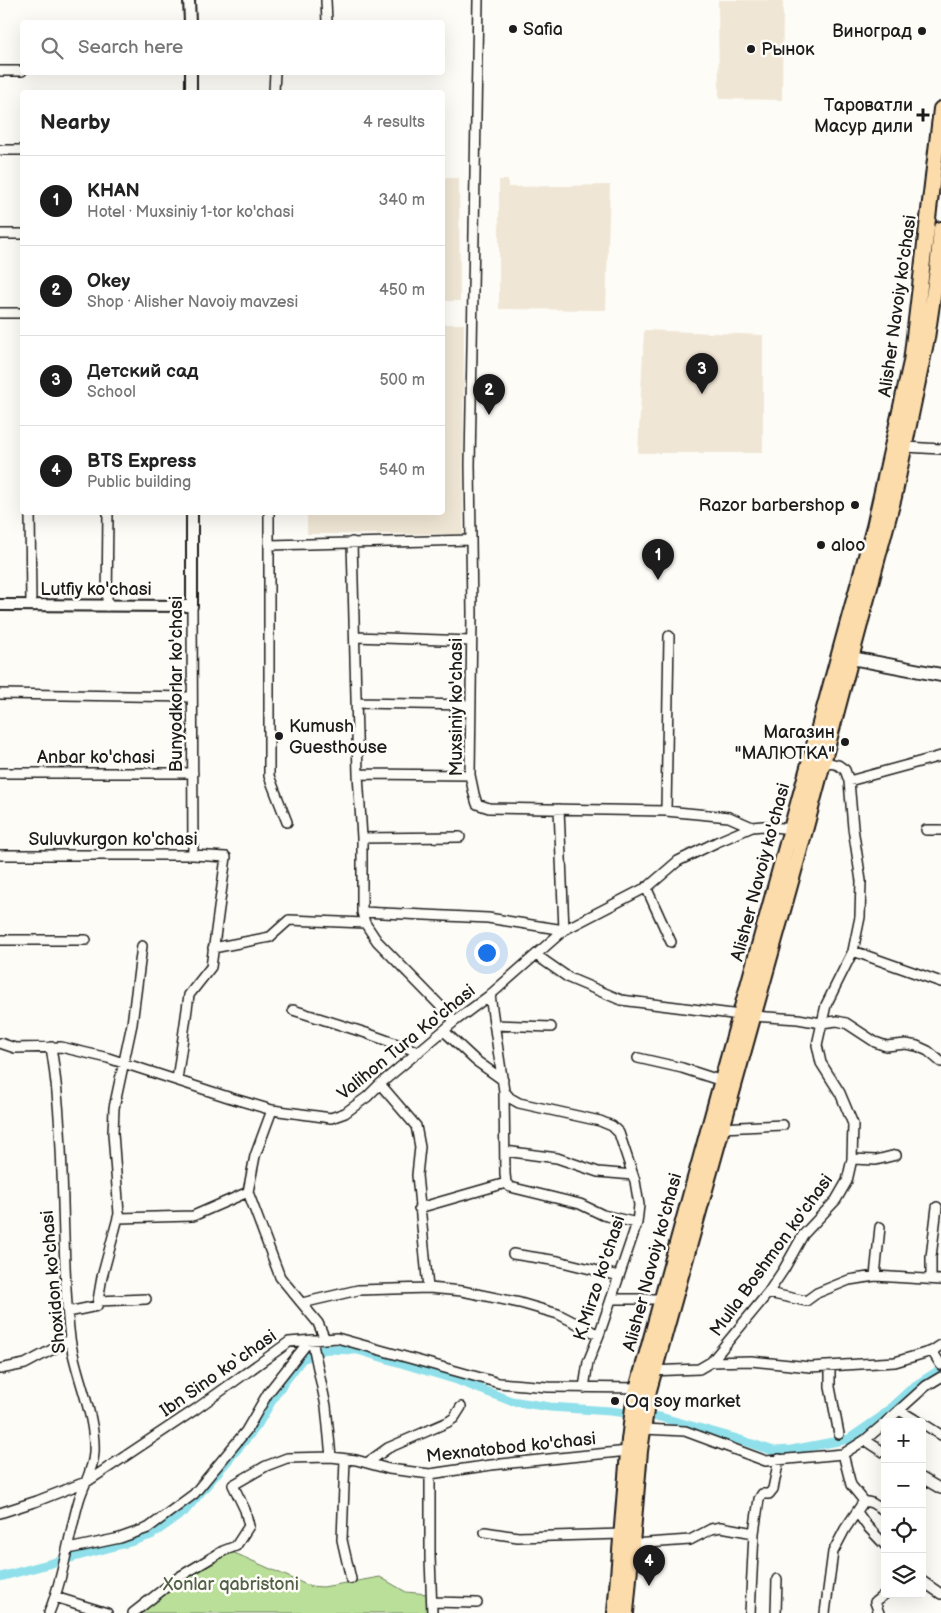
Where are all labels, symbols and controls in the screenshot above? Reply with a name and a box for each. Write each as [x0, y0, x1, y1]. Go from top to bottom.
place label: Safia [523, 19, 563, 40]
search box [20, 20, 445, 75]
place label: Виноград [832, 21, 912, 42]
marker: Safia [507, 23, 519, 35]
marker: Виноград [916, 25, 928, 37]
icon: search [38, 34, 66, 62]
text: Search here [78, 36, 183, 59]
place label: Рынок [761, 39, 815, 60]
marker: Рынок [745, 43, 757, 55]
place label: Тароватли Масур дили [814, 95, 913, 137]
marker: Тароватли Масур дили [917, 109, 929, 121]
text: Nearby [40, 110, 110, 135]
text: 4 results [363, 113, 425, 132]
text: KHAN [87, 180, 140, 203]
text: 1 [53, 191, 59, 210]
text: 340 m [378, 191, 425, 210]
text: Hotel · Muxsiniy 1-tor ko'chasi [87, 203, 294, 222]
street label: Alisher Navoiy ko'chasi [874, 214, 921, 398]
text: Okey [87, 270, 130, 293]
text: 2 [51, 281, 61, 300]
text: 450 m [379, 281, 425, 300]
text: Shop · Alisher Navoiy mavzesi [87, 293, 298, 312]
pin: 3 [686, 353, 718, 394]
text: Детский сад [87, 360, 198, 383]
text: 3 [51, 371, 61, 390]
text: 500 m [379, 371, 425, 390]
pin: 2 [473, 374, 505, 415]
text: School [87, 383, 136, 402]
text: BTS Express [87, 450, 196, 473]
text: 4 [51, 461, 61, 480]
text: 540 m [379, 461, 425, 480]
text: Public building [87, 473, 191, 492]
place label: Razor barbershop [698, 495, 845, 516]
marker: Razor barbershop [849, 499, 861, 511]
place label: aloo [831, 535, 866, 556]
pin: 1 [642, 539, 674, 580]
marker: aloo [815, 539, 827, 551]
street label: Lutfiy ko'chasi [40, 579, 152, 600]
street label: Bunyodkorlar ko'chasi [166, 596, 187, 772]
street label: Muxsiniy ko'chasi [446, 638, 467, 776]
place label: Kumush Guesthouse [289, 716, 388, 758]
place label: Магазин "МАЛЮТКА" [735, 722, 835, 764]
marker: Kumush Guesthouse [273, 730, 285, 742]
marker: Магазин "МАЛЮТКА" [839, 736, 851, 748]
street label: Anbar ko'chasi [37, 747, 155, 768]
street label: Alisher Navoiy ko'chasi [727, 781, 794, 964]
street label: Suluvkurgon ko'chasi [28, 829, 198, 850]
your location [474, 940, 500, 966]
street label: Valihon Tura Ko'chasi [333, 980, 480, 1104]
street label: Mulla Boshmon ko'chasi [706, 1170, 837, 1340]
street label: Alisher Navoiy ko'chasi [619, 1171, 686, 1354]
street label: Shoxidon ko'chasi [37, 1209, 70, 1354]
street label: K.Mirzo ko'chasi [569, 1213, 630, 1343]
street label: Ibn Sino ko‘chasi [156, 1325, 280, 1421]
place label: Oq soy market [625, 1391, 741, 1412]
marker: Oq soy market [609, 1395, 621, 1407]
map controls [881, 1418, 926, 1598]
button: + [881, 1418, 926, 1463]
street label: Mexnatobod ko'chasi [425, 1428, 597, 1467]
button: − [881, 1463, 926, 1508]
button: locate [881, 1508, 926, 1553]
pin: 4 [633, 1545, 665, 1586]
button: layers [881, 1553, 926, 1598]
park label: Xonlar qabristoni [162, 1574, 299, 1595]

